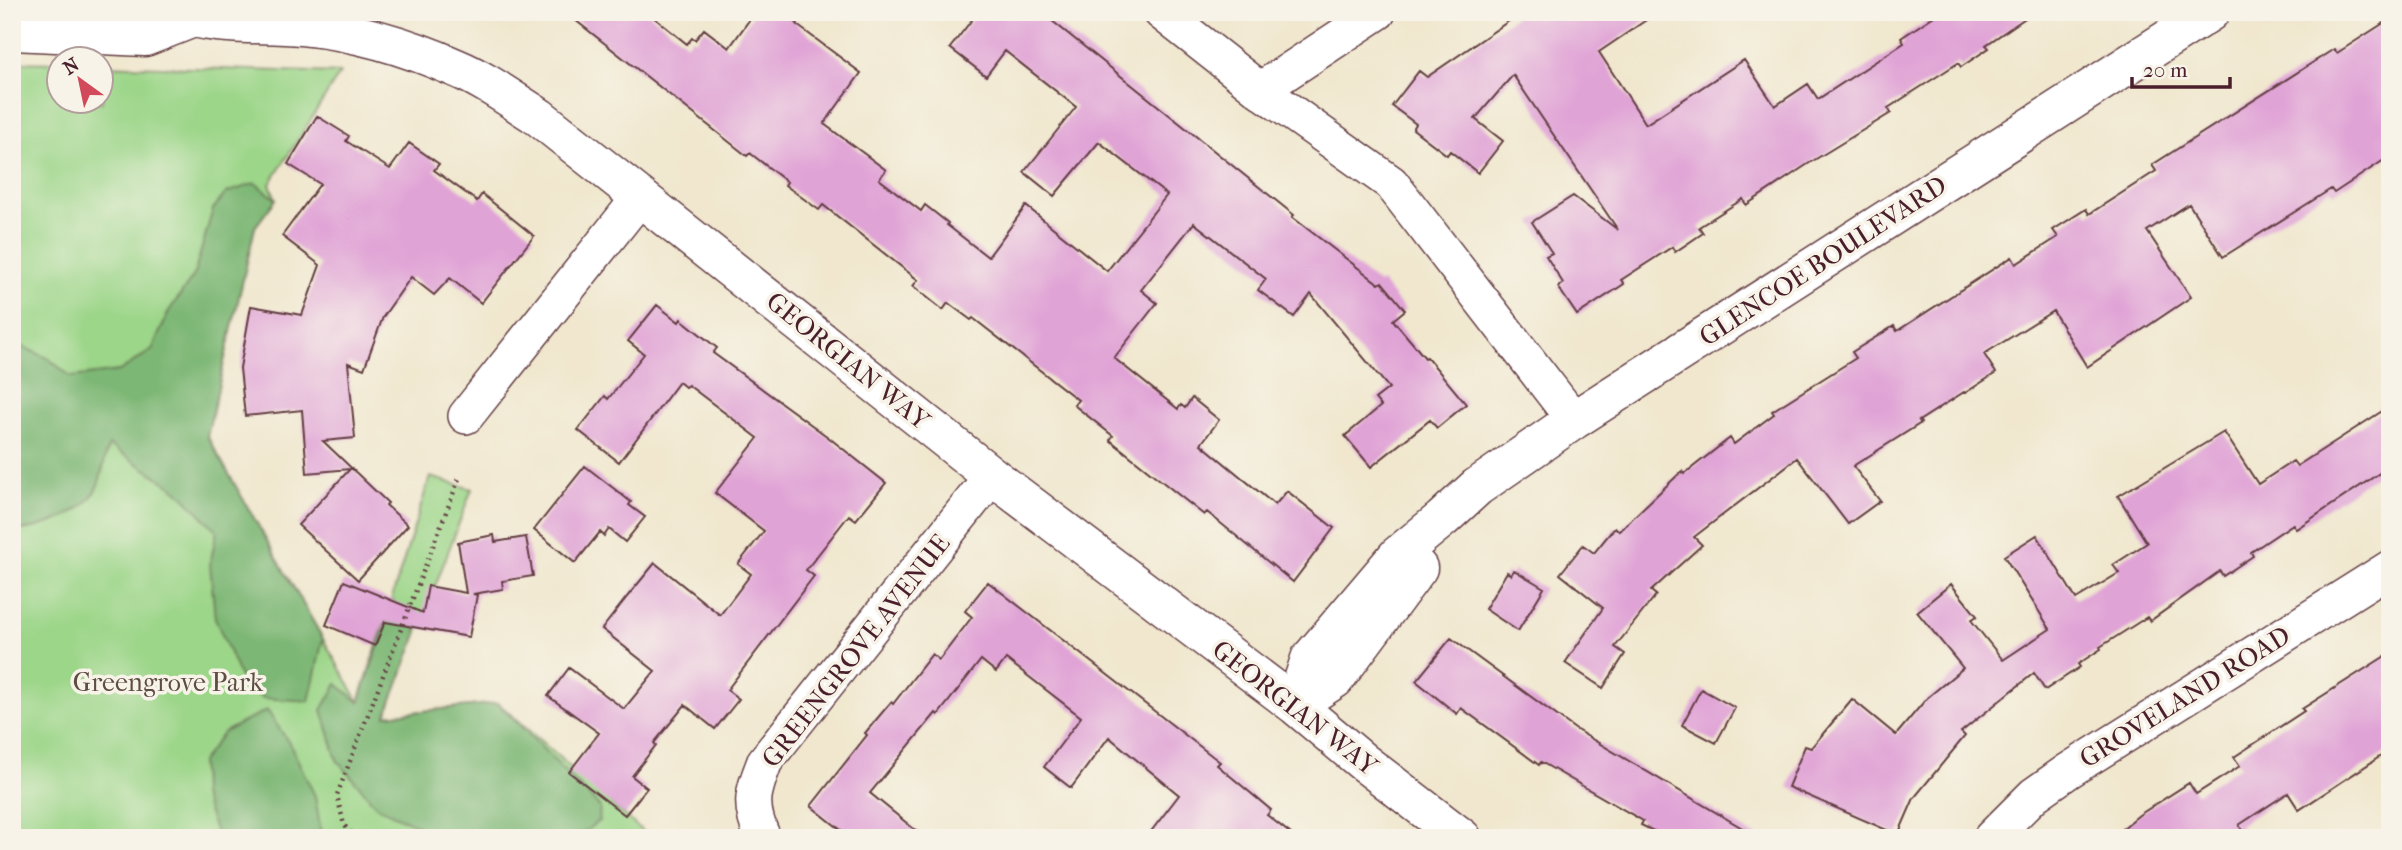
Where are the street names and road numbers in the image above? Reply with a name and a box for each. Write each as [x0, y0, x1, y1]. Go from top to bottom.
street label: GLENCOE BOULEVARD [1694, 169, 1952, 353]
street label: GEORGIAN WAY [760, 286, 937, 437]
street label: GREENGROVE AVENUE [755, 528, 957, 774]
street label: GROVELAND ROAD [2074, 620, 2296, 774]
street label: GEORGIAN WAY [1206, 634, 1385, 783]

